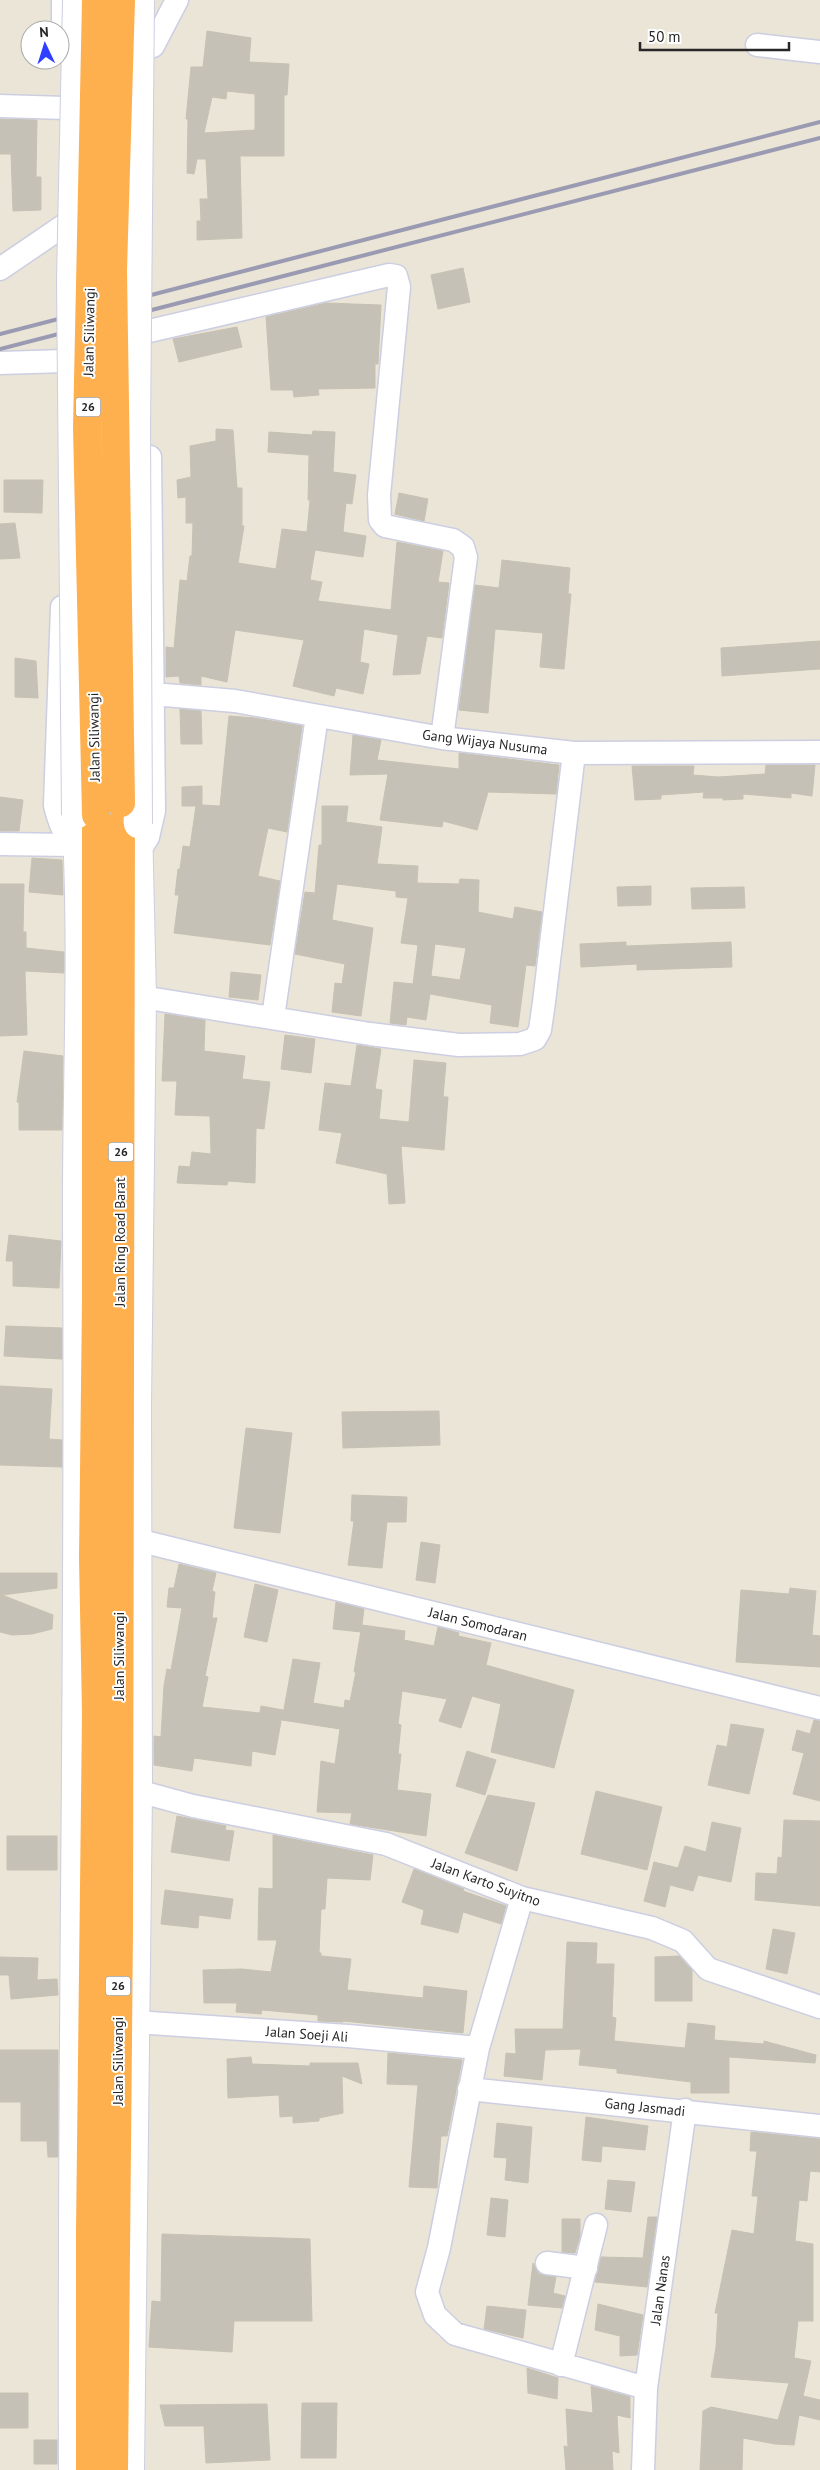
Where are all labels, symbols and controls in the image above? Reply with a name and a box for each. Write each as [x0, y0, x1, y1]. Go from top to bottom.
north arrow [20, 20, 70, 70]
scale bar [640, 20, 789, 52]
text: N [39, 23, 49, 41]
text: 50 m [648, 27, 681, 46]
street label: Jalan Siliwangi [79, 288, 99, 377]
road number: 26 [76, 398, 100, 417]
street label: Jalan Siliwangi [84, 693, 104, 782]
street label: Gang Wijaya Nusuma [421, 725, 549, 759]
road number: 26 [108, 1142, 134, 1162]
street label: Jalan Ring Road Barat [111, 1177, 129, 1308]
street label: Jalan Somodaran [426, 1603, 529, 1645]
street label: Jalan Siliwangi [110, 1612, 128, 1701]
street label: Jalan Karto Suyitno [428, 1854, 543, 1910]
road number: 26 [106, 1976, 130, 1995]
street label: Jalan Siliwangi [109, 2017, 127, 2106]
street label: Jalan Soeji Ali [264, 2022, 349, 2046]
street label: Gang Jasmadi [604, 2094, 686, 2120]
street label: Jalan Nanas [646, 2254, 674, 2327]

